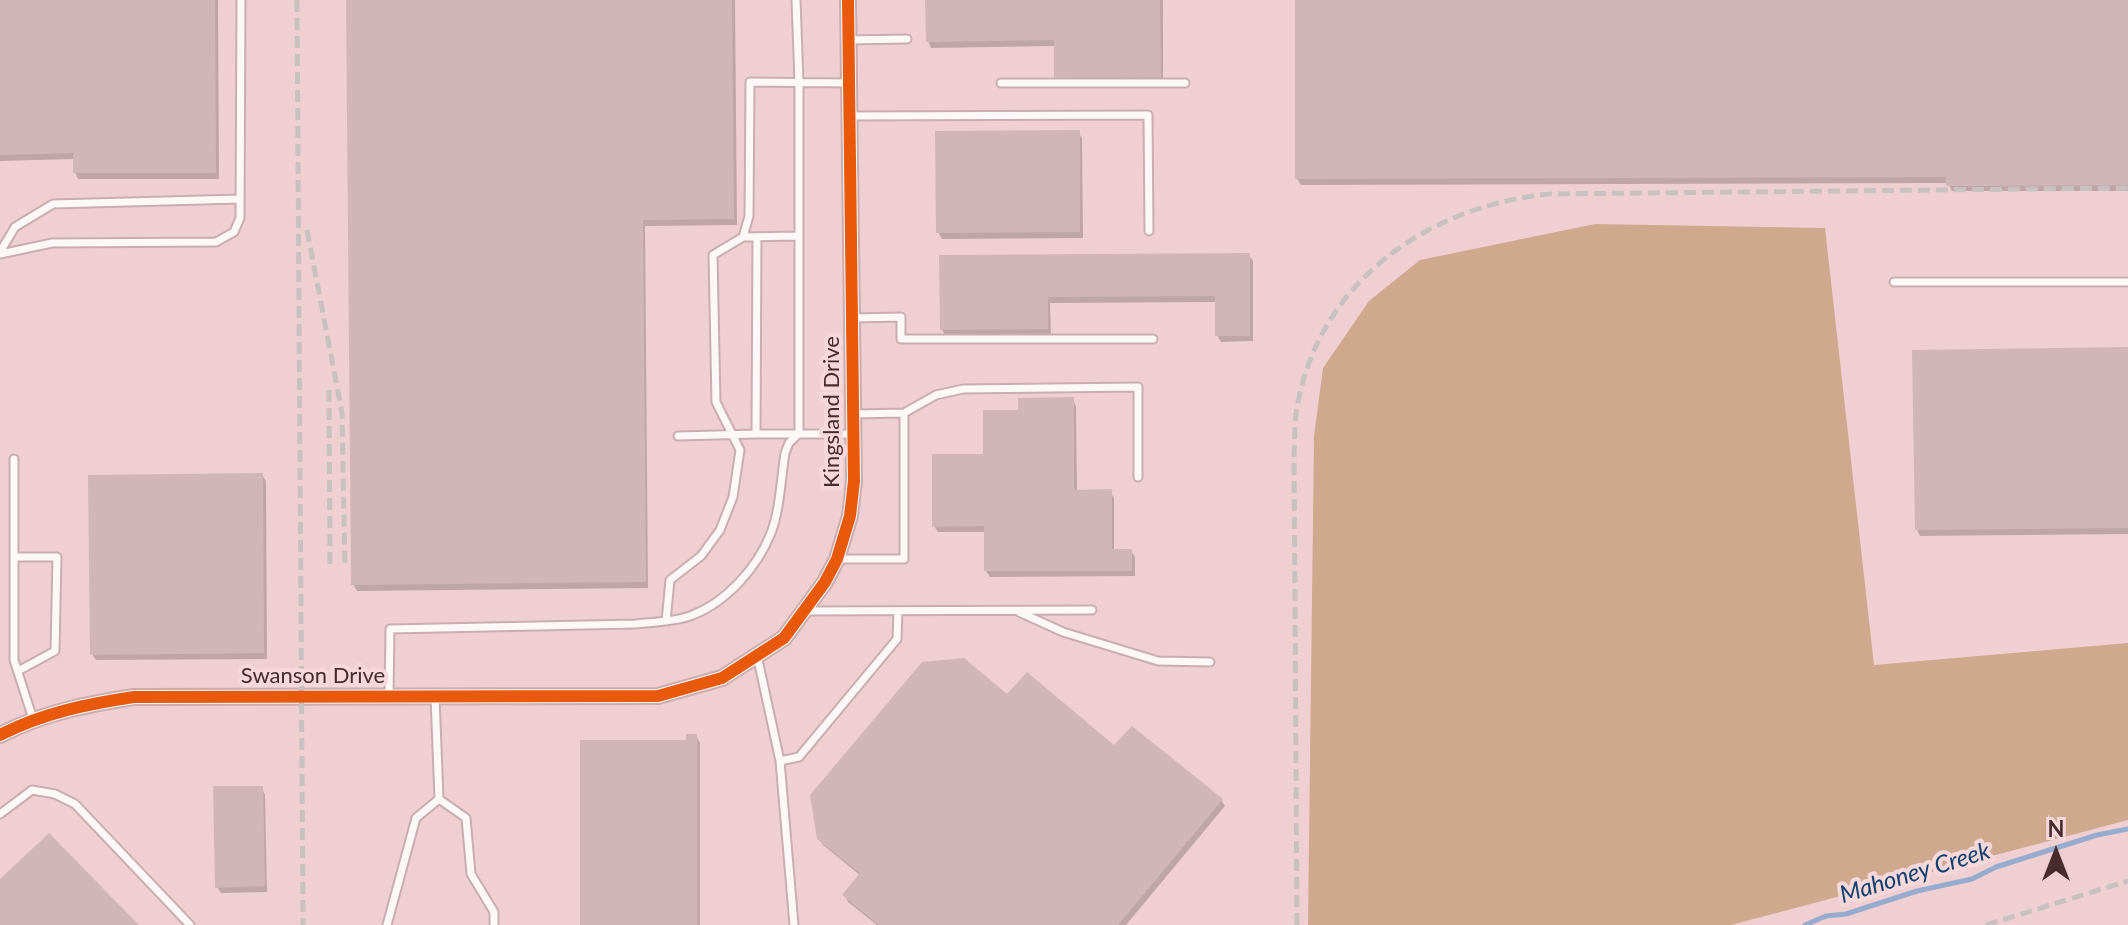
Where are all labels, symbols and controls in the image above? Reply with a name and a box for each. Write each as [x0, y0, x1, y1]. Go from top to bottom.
street label: Kingsland Drive [819, 336, 845, 488]
street label: Swanson Drive [241, 663, 385, 689]
north arrow [2016, 813, 2096, 893]
text: N [2048, 815, 2064, 842]
water label: Mahoney Creek [1836, 836, 1994, 910]

